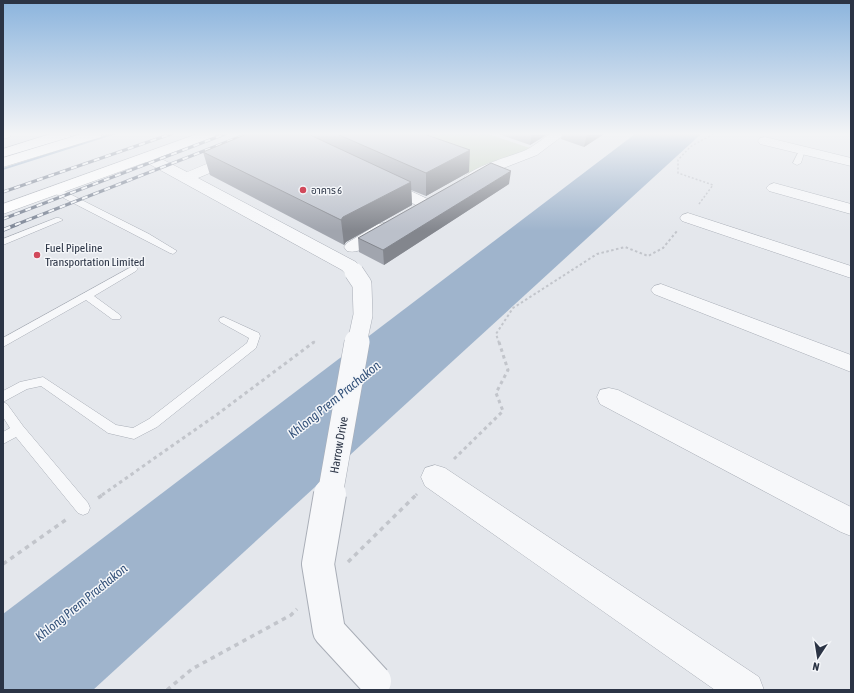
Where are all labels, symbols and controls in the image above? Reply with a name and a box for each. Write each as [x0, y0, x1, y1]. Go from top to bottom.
marker: อาคาร 6 [298, 185, 308, 195]
place label: อาคาร 6 [311, 185, 342, 196]
place label: Fuel Pipeline Transportation Limited [45, 241, 145, 269]
marker: Fuel Pipeline Transportation Limited [32, 250, 42, 260]
water label: Khlong Prem Prachakon [285, 357, 384, 441]
street label: Harrow Drive [327, 416, 351, 474]
water label: Khlong Prem Prachakon [32, 560, 131, 644]
north arrow [798, 637, 838, 677]
text: N [811, 660, 820, 673]

